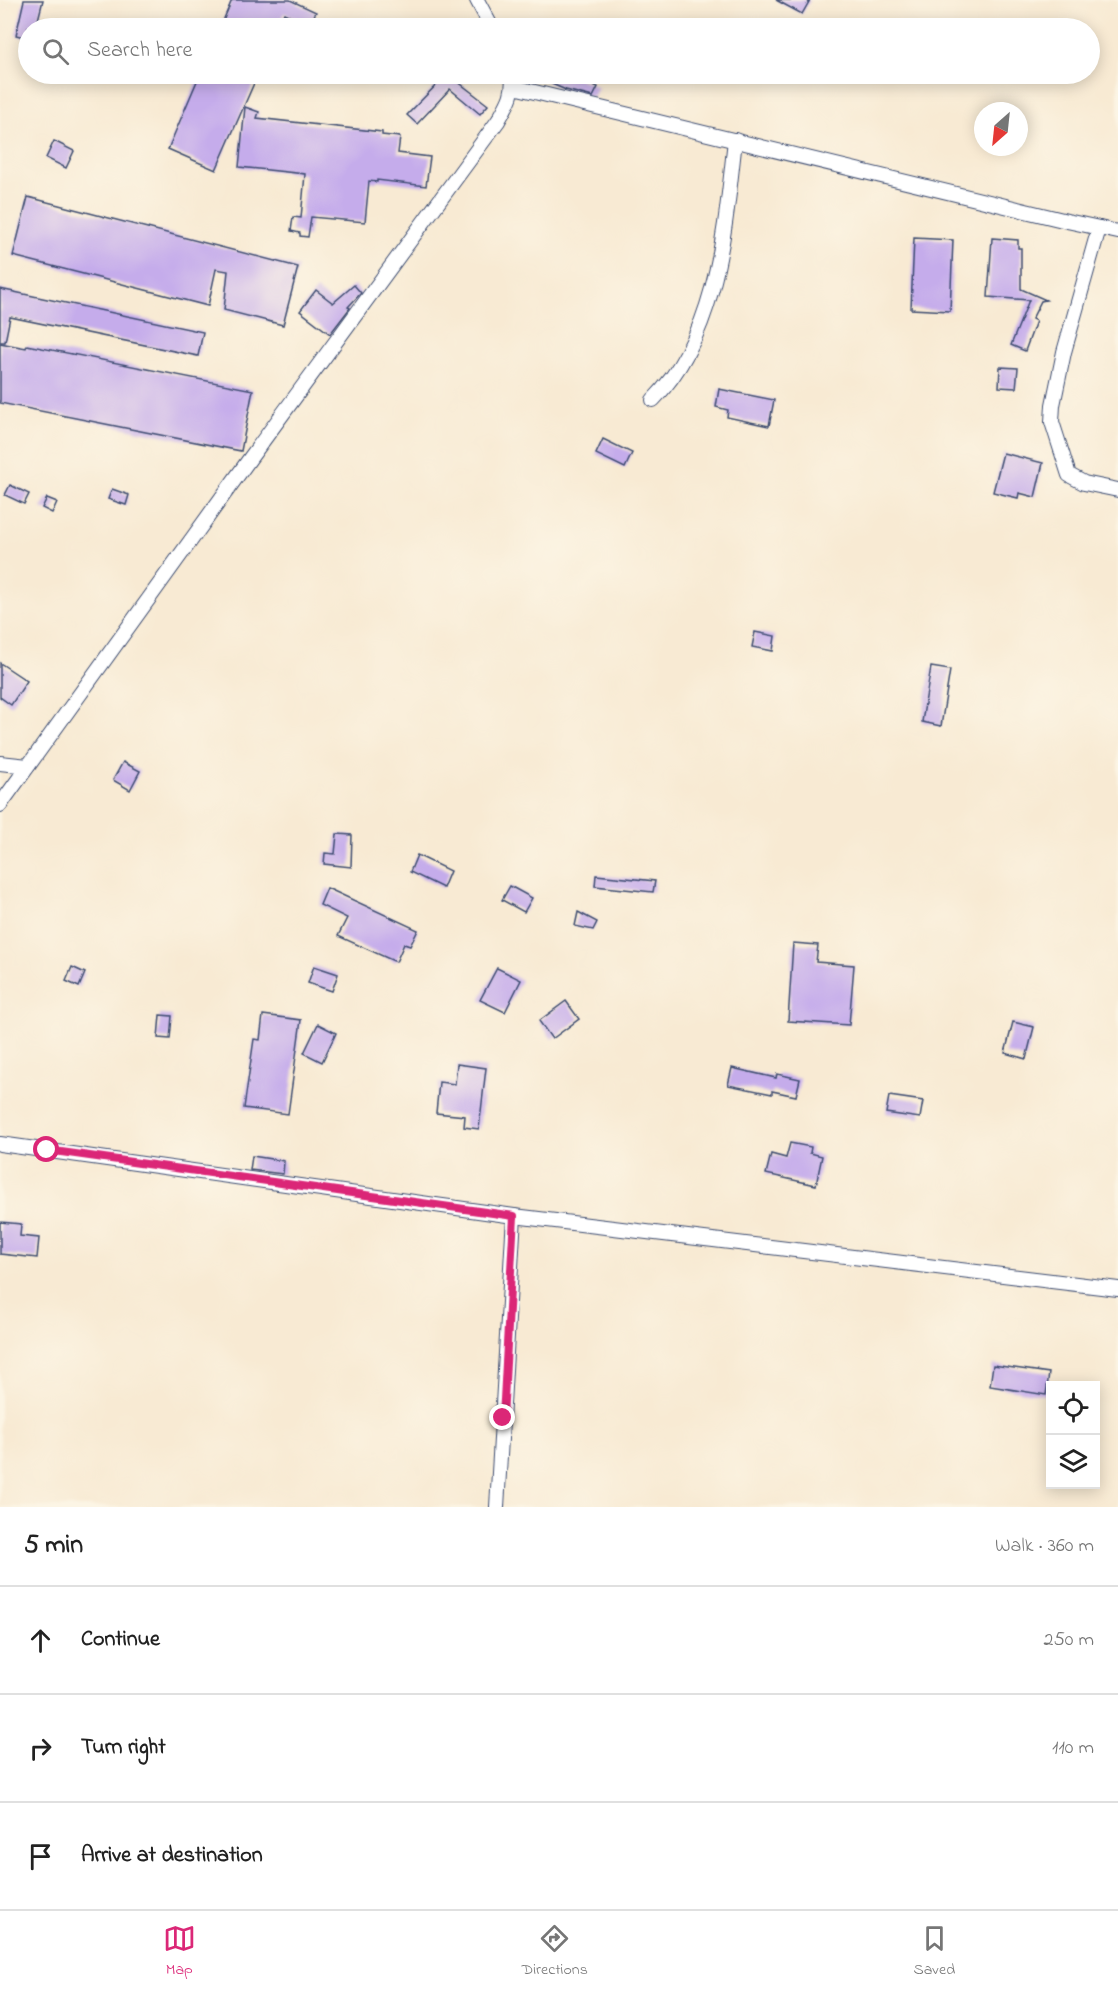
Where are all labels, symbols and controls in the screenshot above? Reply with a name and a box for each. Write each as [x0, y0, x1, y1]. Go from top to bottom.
search box [18, 18, 1100, 84]
icon: search [39, 35, 72, 68]
text: Search here [87, 35, 192, 67]
north arrow [974, 102, 1028, 156]
route start [33, 1136, 59, 1162]
map controls [1046, 1381, 1100, 1489]
button: locate [1046, 1381, 1100, 1435]
route end [489, 1404, 515, 1430]
button: layers [1046, 1435, 1100, 1489]
text: 5 min [24, 1527, 83, 1565]
text: Walk · 360 m [995, 1532, 1094, 1561]
icon: ahead [24, 1624, 57, 1657]
text: Continue [81, 1624, 160, 1656]
text: 250 m [1043, 1626, 1094, 1655]
icon: right [24, 1732, 57, 1765]
text: Turn right [81, 1732, 166, 1764]
text: 110 m [1052, 1734, 1094, 1763]
icon: arrive [24, 1840, 57, 1873]
text: Arrive at destination [81, 1840, 263, 1872]
tab: Map [163, 1922, 196, 1982]
tab: Directions [521, 1922, 588, 1982]
tab: Saved [913, 1922, 955, 1982]

